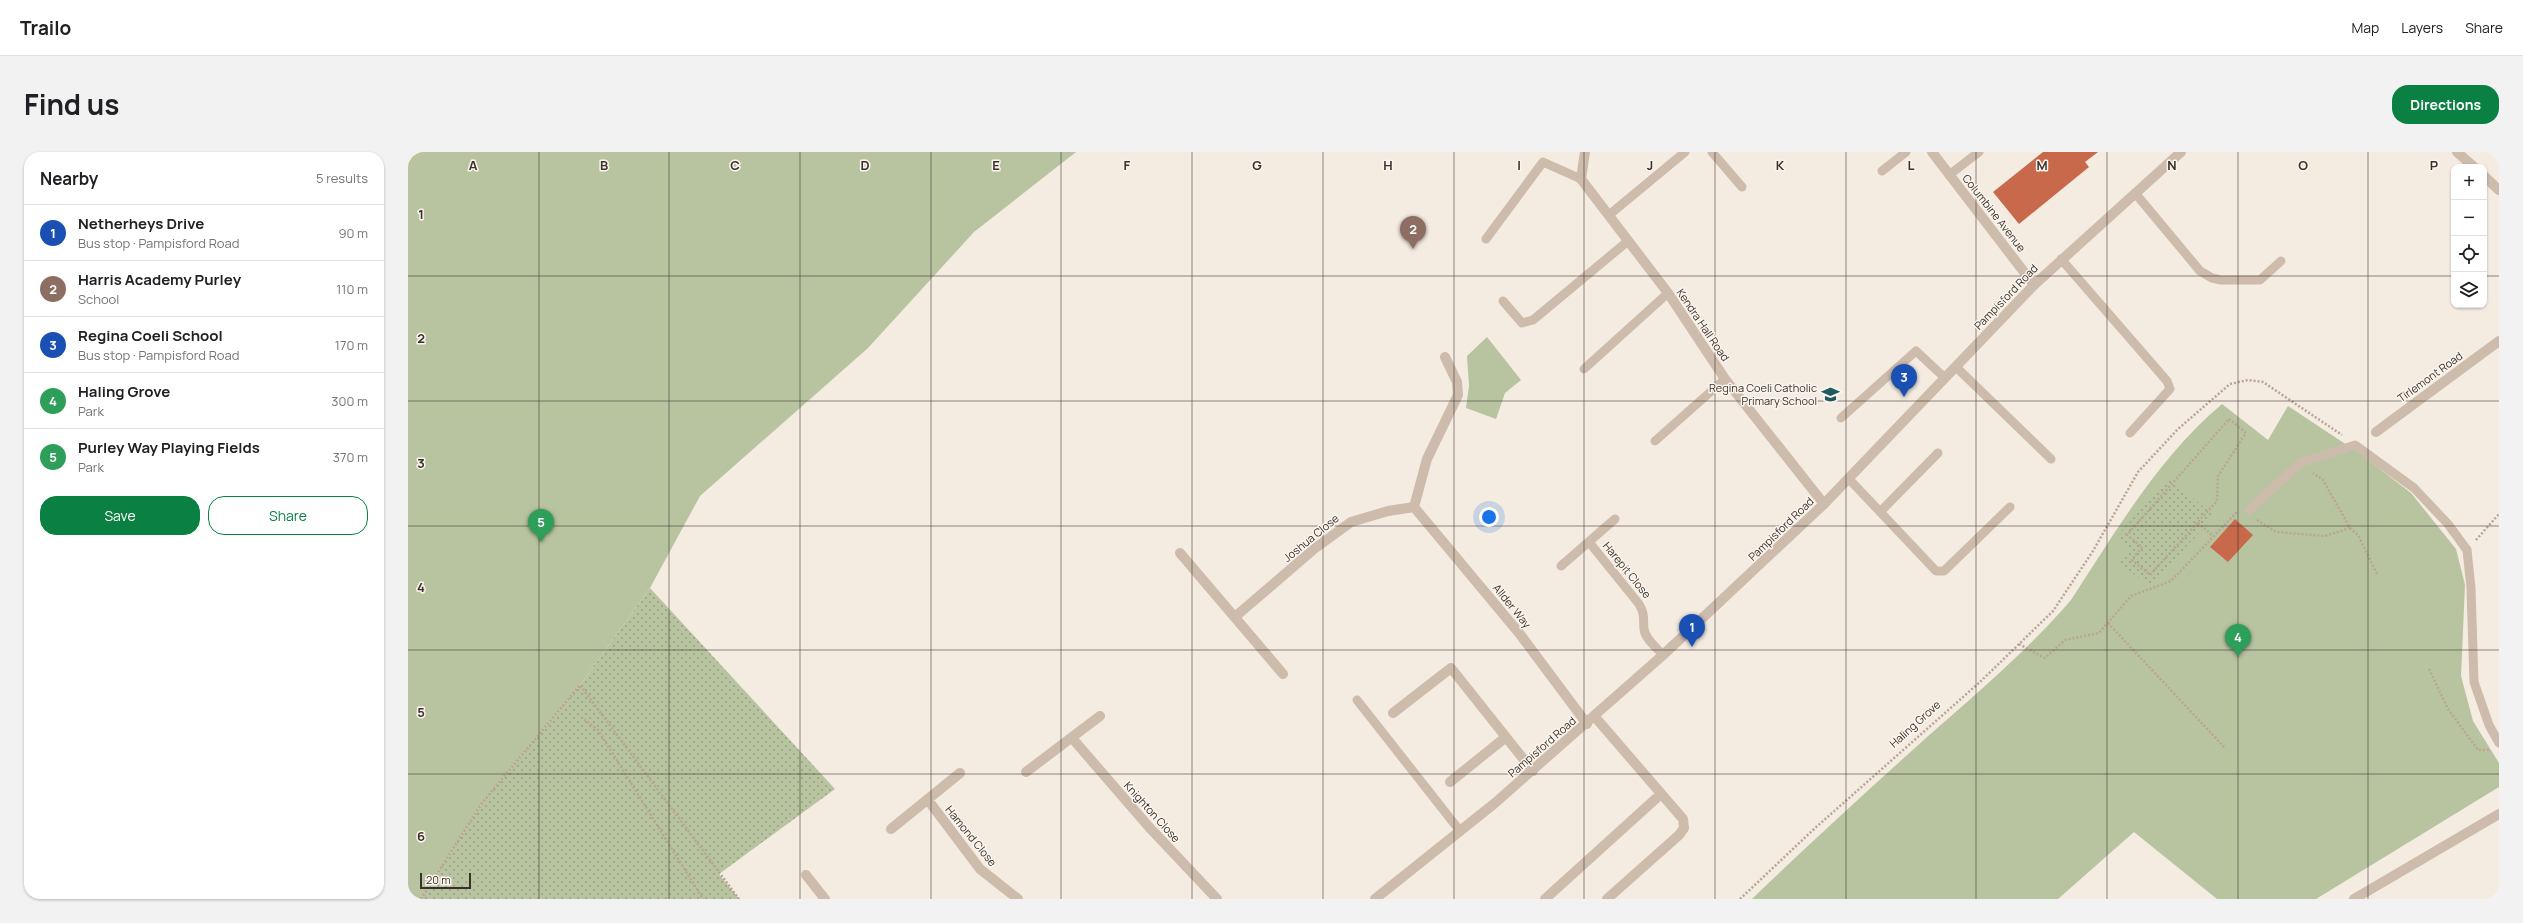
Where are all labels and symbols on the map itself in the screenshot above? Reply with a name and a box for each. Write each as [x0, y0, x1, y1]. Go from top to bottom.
text: A [469, 156, 478, 174]
text: B [600, 156, 608, 174]
text: C [730, 156, 740, 174]
text: D [860, 156, 870, 174]
text: E [992, 156, 1000, 174]
text: F [1124, 156, 1131, 174]
text: G [1252, 156, 1262, 174]
text: H [1383, 156, 1393, 174]
text: I [1517, 156, 1521, 174]
text: J [1647, 156, 1653, 174]
text: K [1776, 156, 1785, 174]
text: L [1908, 156, 1915, 174]
text: M [2036, 156, 2048, 174]
text: N [2167, 156, 2177, 174]
text: O [2298, 156, 2308, 174]
text: P [2430, 156, 2438, 174]
street label: Columbine Avenue [1959, 171, 2030, 255]
text: 1 [418, 205, 424, 223]
pin: 2 [1400, 216, 1426, 249]
street label: Pampisford Road [1971, 261, 2041, 333]
street label: Kendra Hall Road [1674, 286, 1733, 364]
text: 2 [417, 329, 425, 347]
street label: Tirlemont Road [2394, 348, 2465, 405]
pin: 3 [1891, 364, 1917, 397]
place label: Regina Coeli Catholic Primary School [1709, 380, 1817, 408]
school or university icon: Regina Coeli Catholic Primary School [1820, 384, 1840, 404]
text: 3 [417, 454, 425, 472]
street label: Pampisford Road [1745, 494, 1817, 564]
your location [1479, 507, 1499, 527]
pin: 5 [528, 509, 554, 542]
street label: Joshua Close [1280, 510, 1342, 565]
street label: Harepit Close [1600, 538, 1655, 601]
text: 4 [417, 578, 425, 596]
street label: Allder Way [1490, 581, 1535, 631]
pin: 1 [1679, 614, 1705, 647]
pin: 4 [2225, 624, 2251, 657]
street label: Haling Grove [1886, 696, 1944, 751]
text: 5 [417, 703, 425, 721]
street label: Pampisford Road [1504, 713, 1579, 780]
street label: Knighton Close [1121, 778, 1184, 846]
street label: Hamond Close [942, 802, 1001, 870]
text: 6 [417, 827, 425, 845]
scale bar [420, 871, 471, 890]

